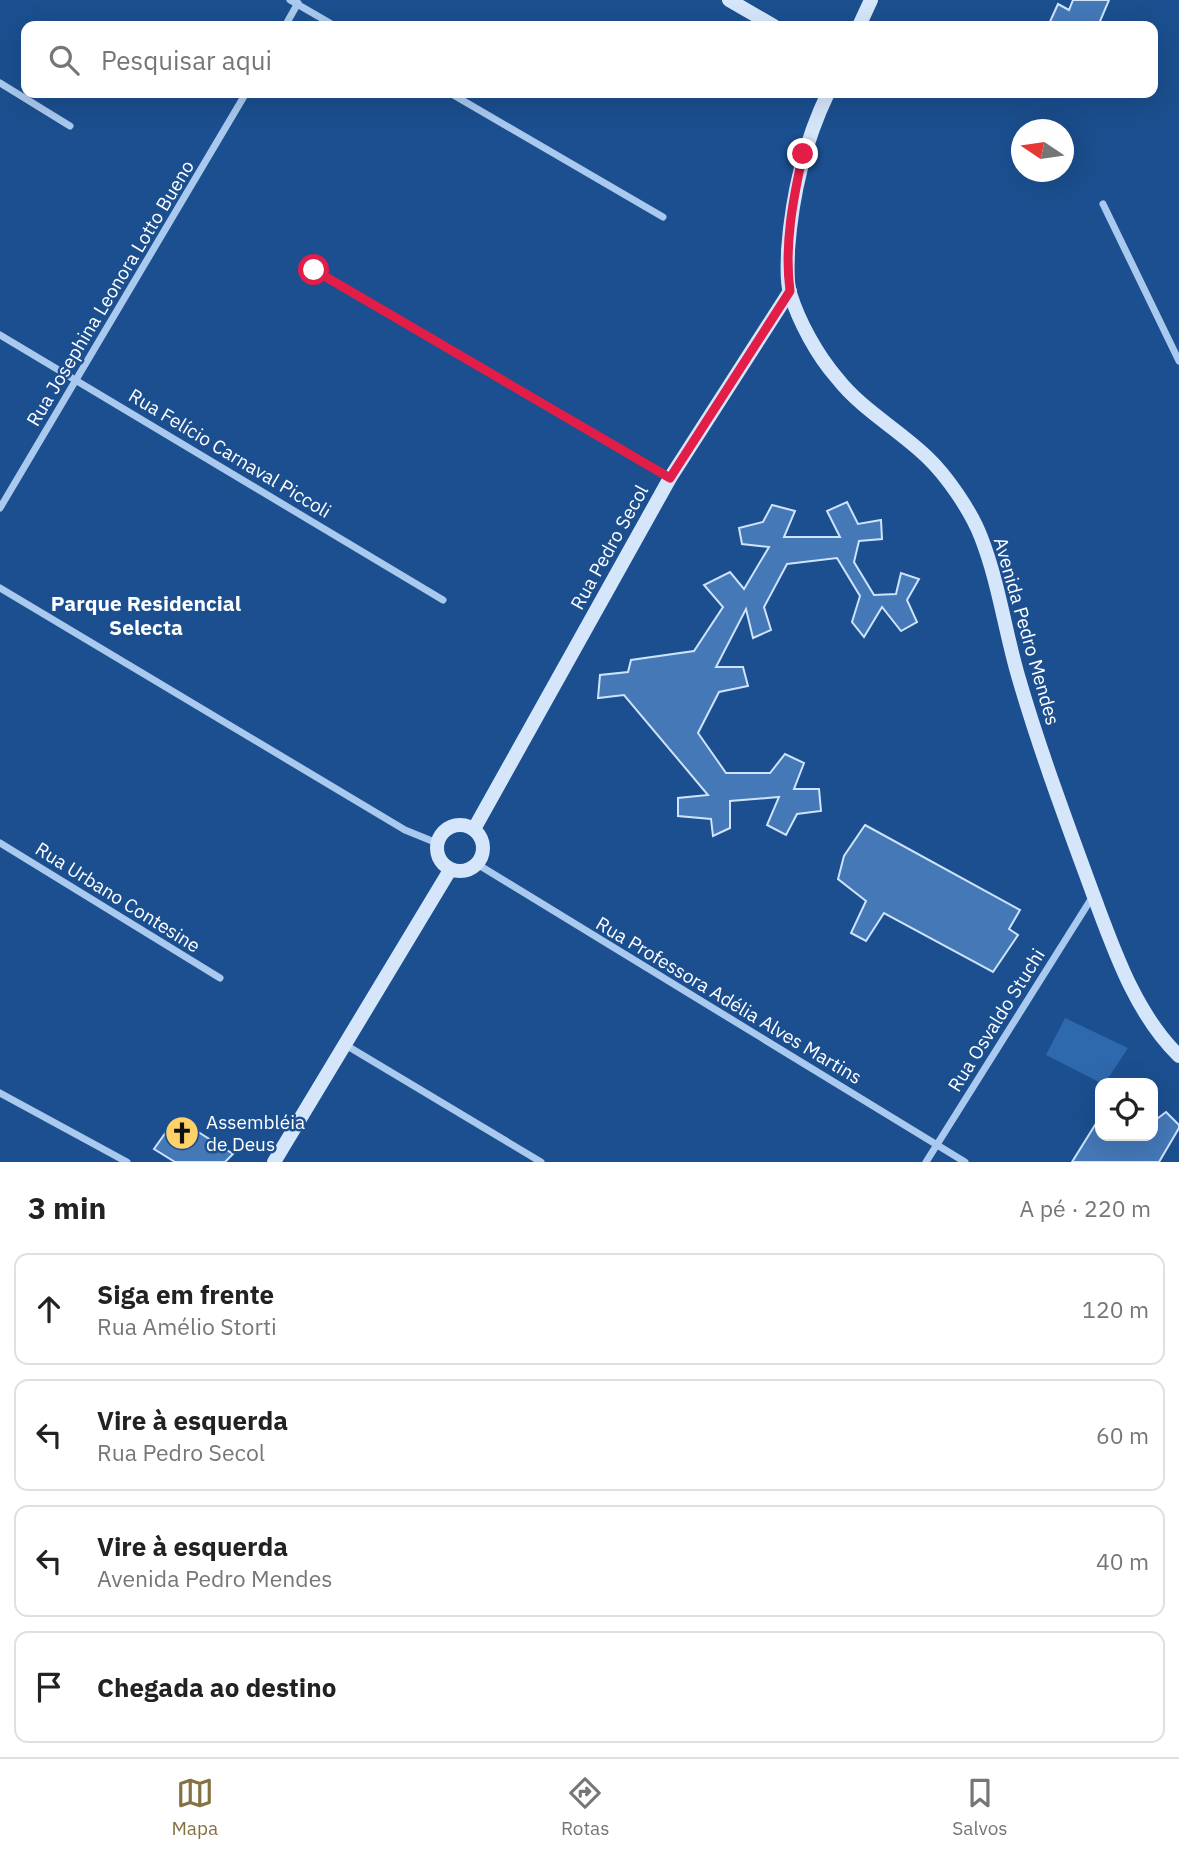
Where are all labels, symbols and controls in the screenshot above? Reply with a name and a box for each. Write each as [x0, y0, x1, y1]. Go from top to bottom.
search box [21, 21, 1158, 98]
icon: search [45, 41, 83, 79]
text: Pesquisar aqui [101, 43, 272, 77]
north arrow [1011, 119, 1074, 182]
route end [787, 138, 818, 169]
street label: Rua Josephina Leonora Lotto Bueno [21, 156, 199, 430]
route start [298, 254, 329, 285]
street label: Rua Felício Carnaval Piccoli [124, 383, 336, 523]
street label: Rua Pedro Secol [565, 480, 653, 614]
street label: Avenida Pedro Mendes [989, 534, 1065, 728]
district label: Parque Residencial Selecta [51, 589, 241, 641]
street label: Rua Urbano Contesine [31, 836, 205, 958]
street label: Rua Professora Adélia Alves Martins [592, 911, 866, 1089]
street label: Rua Osvaldo Stuchi [942, 944, 1050, 1096]
map controls [1095, 1078, 1158, 1141]
button: locate [1095, 1078, 1158, 1141]
place label: Assembléia de Deus [206, 1110, 305, 1156]
church icon: Assembléia de Deus [163, 1114, 201, 1152]
text: 3 min [28, 1188, 106, 1227]
text: A pé · 220 m [1020, 1193, 1151, 1223]
text: Siga em frente [97, 1277, 274, 1311]
icon: ahead [30, 1290, 68, 1328]
text: 120 m [1082, 1294, 1149, 1324]
text: Rua Amélio Storti [97, 1311, 277, 1341]
text: Vire à esquerda [97, 1403, 288, 1437]
icon: left [30, 1416, 68, 1454]
text: 60 m [1096, 1420, 1149, 1450]
text: Rua Pedro Secol [97, 1437, 265, 1467]
text: Vire à esquerda [97, 1529, 288, 1563]
icon: left [30, 1542, 68, 1580]
text: 40 m [1096, 1546, 1149, 1576]
text: Avenida Pedro Mendes [97, 1563, 333, 1593]
icon: arrive [30, 1668, 68, 1706]
text: Chegada ao destino [97, 1670, 336, 1704]
tab: Mapa [171, 1774, 218, 1840]
tab: Rotas [561, 1774, 610, 1840]
tab: Salvos [952, 1774, 1008, 1840]

